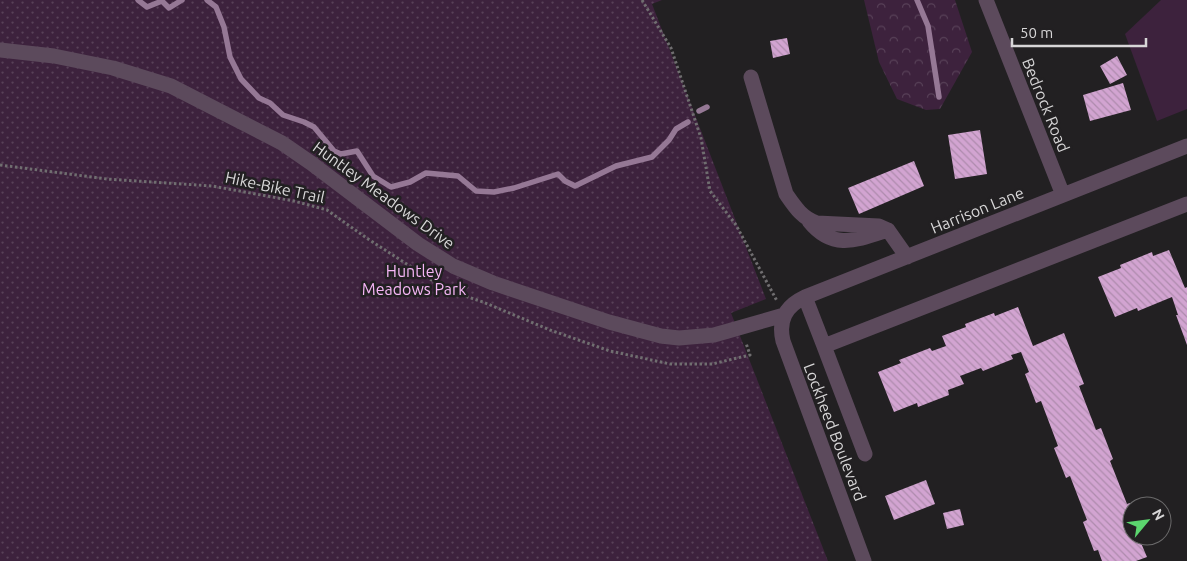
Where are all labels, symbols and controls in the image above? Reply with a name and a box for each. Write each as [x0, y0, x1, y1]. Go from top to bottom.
scale bar [1012, 15, 1146, 47]
text: 50 m [1020, 24, 1053, 41]
street label: Bedrock Road [1019, 55, 1073, 155]
street label: Huntley Meadows Drive [310, 138, 458, 252]
street label: Hike-Bike Trail [224, 168, 326, 206]
street label: Harrison Lane [928, 183, 1026, 237]
park label: Huntley Meadows Park [362, 262, 466, 298]
street label: Lockheed Boulevard [800, 361, 870, 503]
north arrow [1122, 496, 1172, 546]
text: N [1149, 506, 1168, 523]

